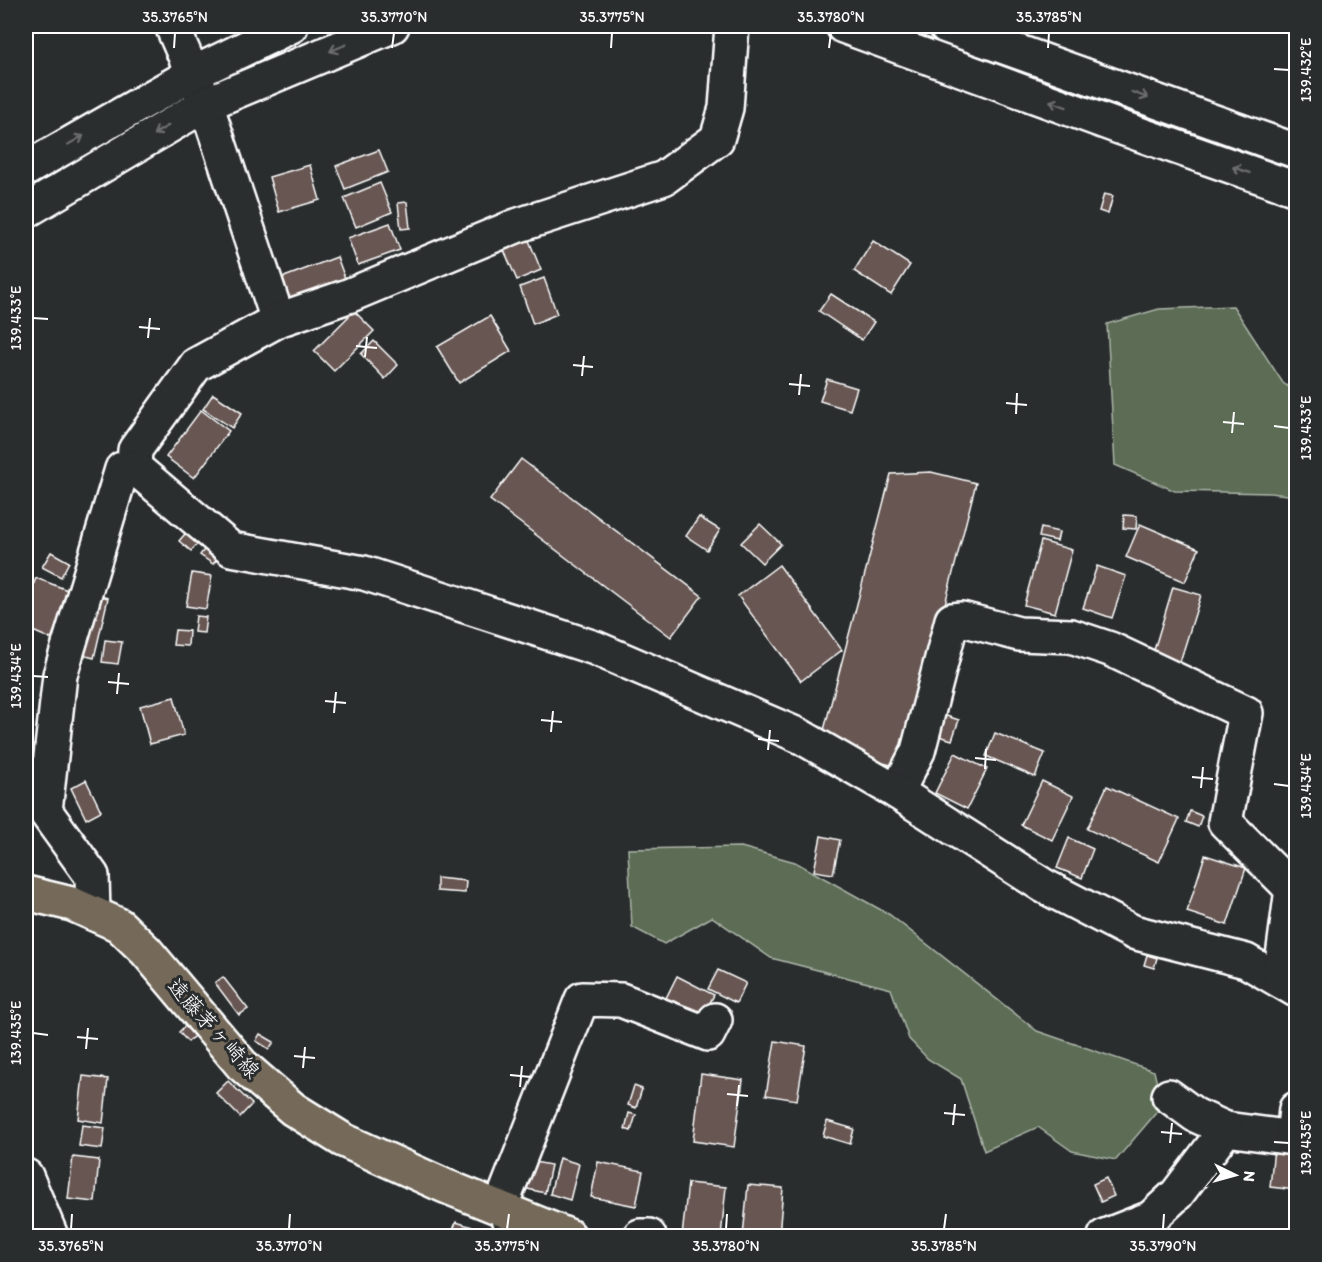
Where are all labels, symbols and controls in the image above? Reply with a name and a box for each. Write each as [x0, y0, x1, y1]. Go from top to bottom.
text: 35.3765°N [142, 8, 208, 26]
text: 35.3770°N [361, 8, 427, 26]
text: 35.3775°N [579, 8, 645, 26]
text: 35.3780°N [797, 8, 865, 26]
text: 35.3785°N [1016, 8, 1082, 26]
text: 139.432°E [1297, 38, 1315, 102]
one-way arrow [329, 43, 347, 54]
one-way arrow [1130, 90, 1149, 101]
one-way arrow [1049, 98, 1068, 109]
one-way arrow [153, 125, 170, 137]
one-way arrow [67, 134, 84, 146]
one-way arrow [1232, 163, 1251, 174]
text: 139.433°E [7, 286, 25, 350]
text: 139.433°E [1297, 396, 1315, 460]
text: 139.434°E [7, 643, 25, 709]
text: 139.434°E [1297, 753, 1315, 819]
street label: 遠藤茅ヶ崎線 [163, 973, 265, 1083]
text: 139.435°E [7, 1001, 25, 1065]
text: 139.435°E [1297, 1111, 1315, 1175]
north arrow [1205, 1145, 1265, 1205]
text: N [1240, 1170, 1259, 1182]
text: 35.3765°N [38, 1237, 104, 1255]
text: 35.3770°N [256, 1237, 322, 1255]
text: 35.3775°N [474, 1237, 540, 1255]
text: 35.3780°N [692, 1237, 760, 1255]
text: 35.3785°N [911, 1237, 977, 1255]
text: 35.3790°N [1130, 1237, 1197, 1255]

